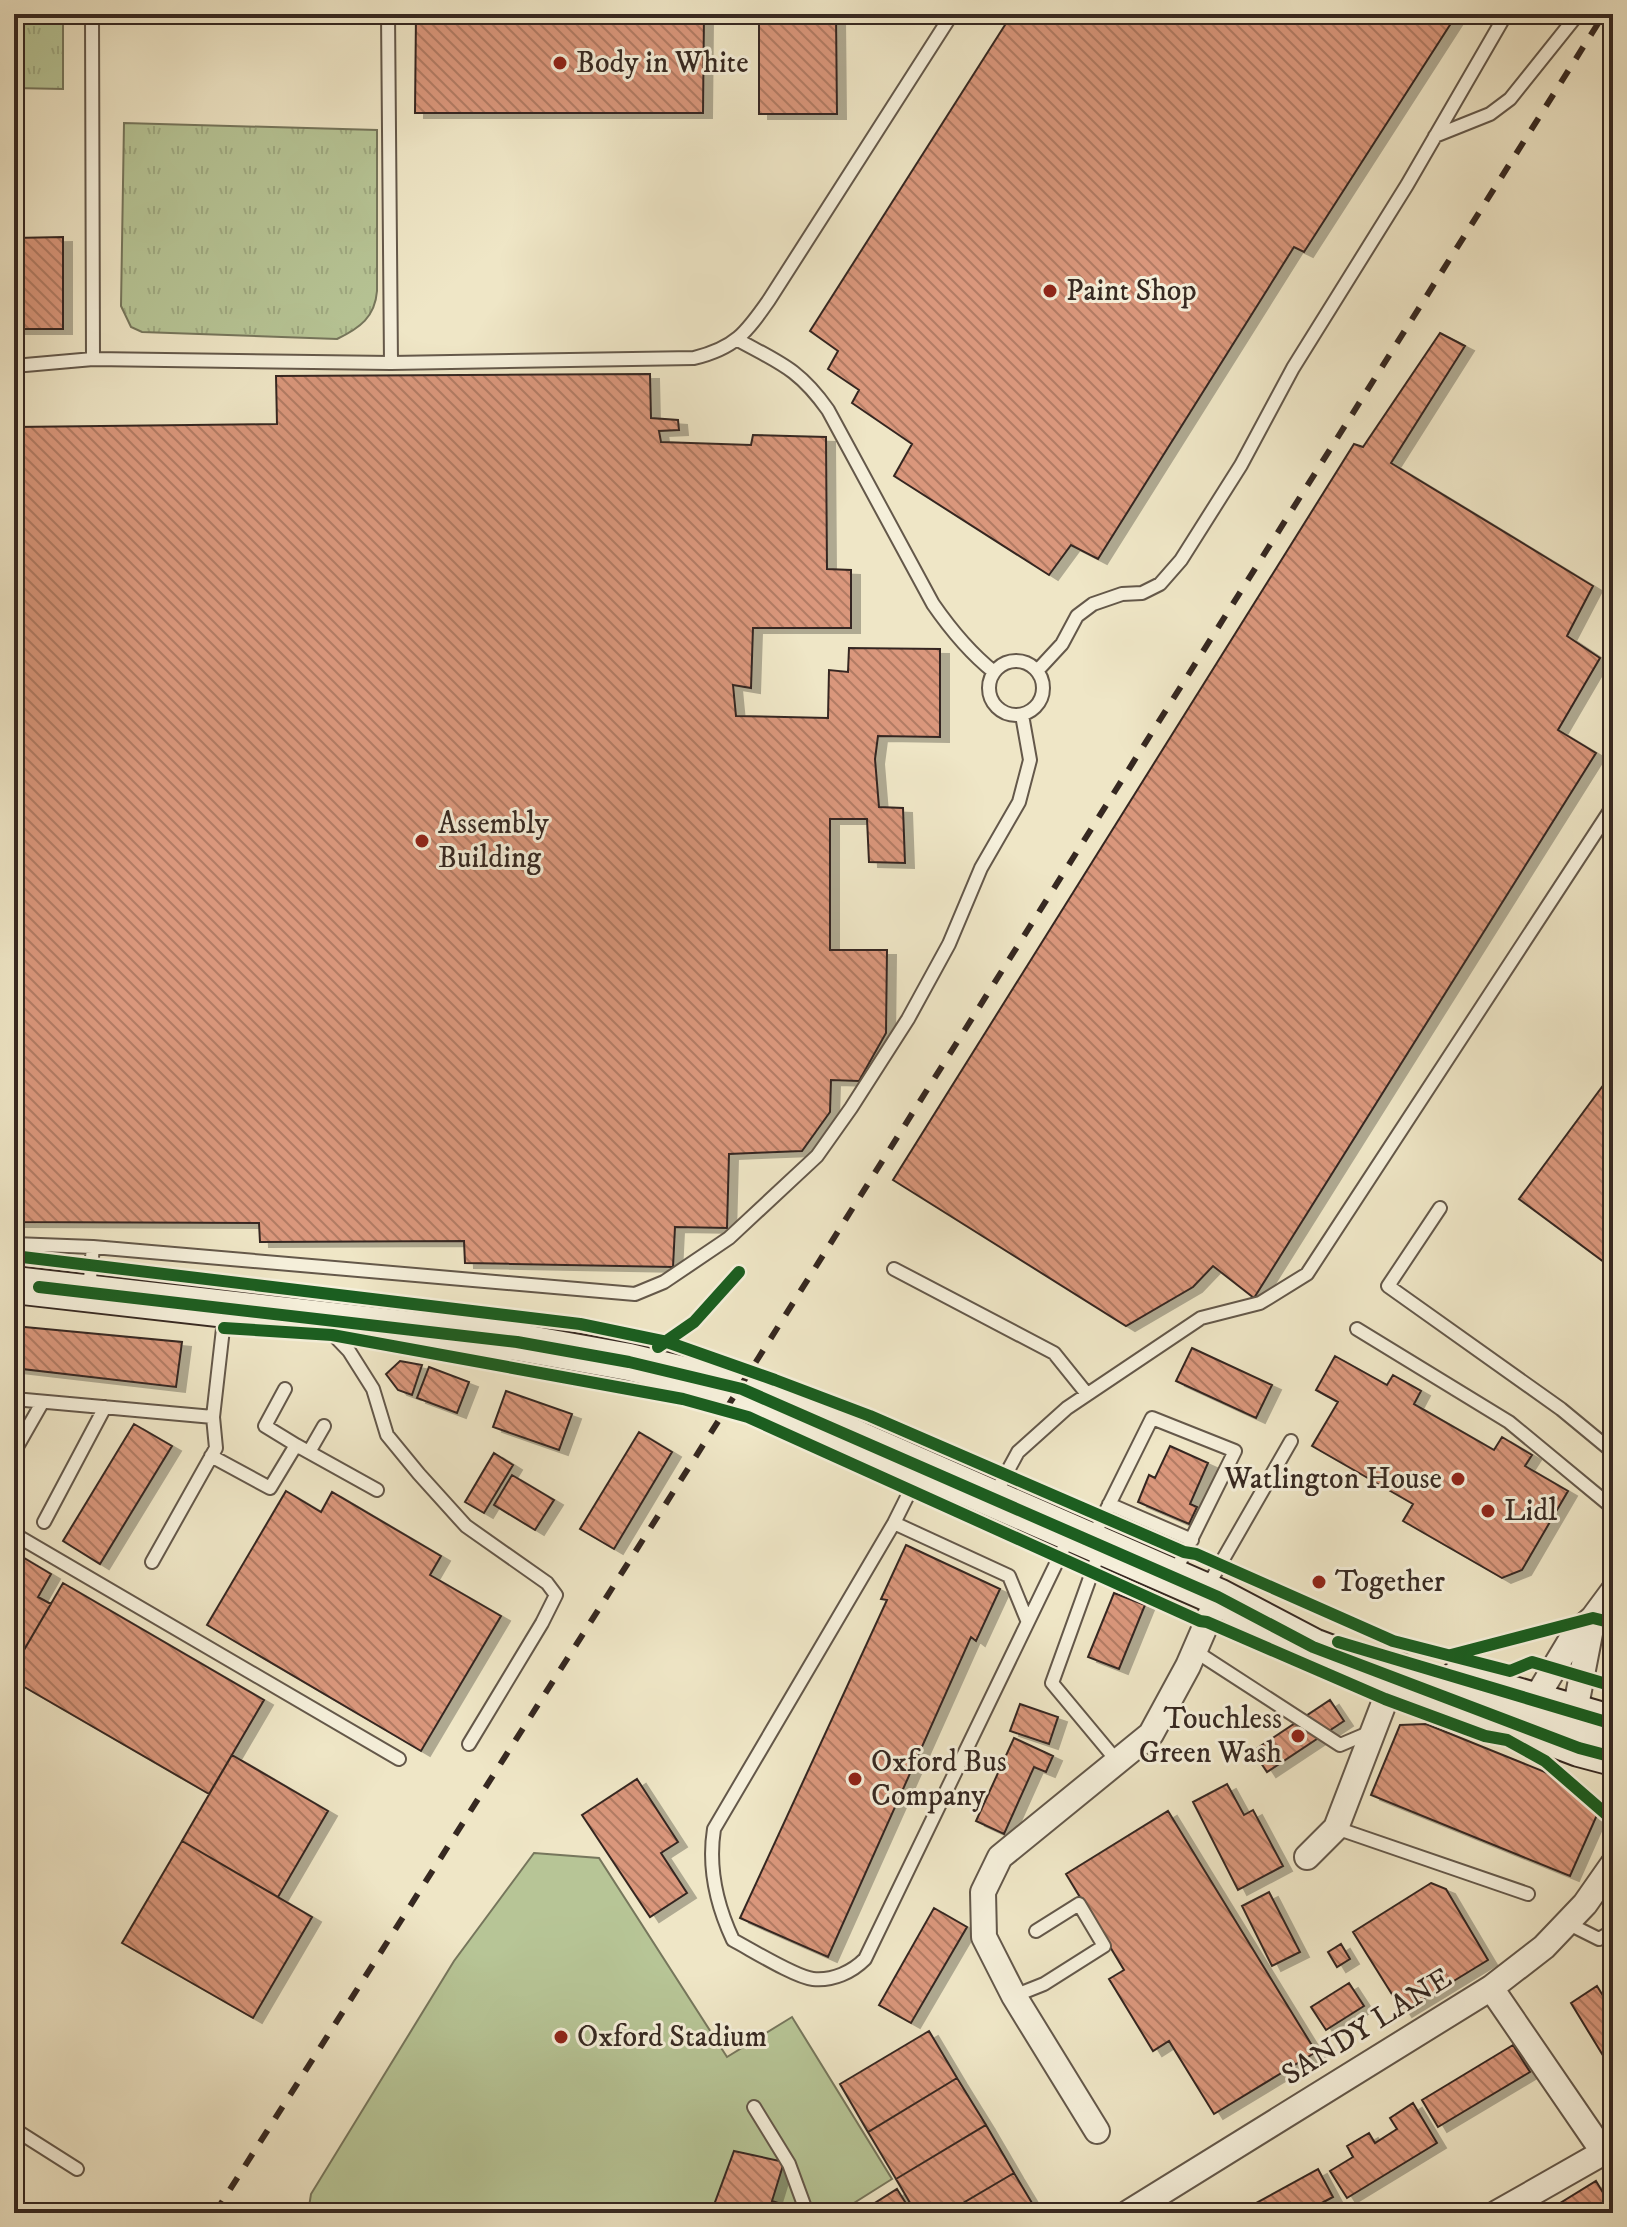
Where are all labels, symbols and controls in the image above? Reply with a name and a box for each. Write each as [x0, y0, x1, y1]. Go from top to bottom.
place label: Body in White [576, 45, 749, 82]
marker: Body in White [551, 54, 569, 72]
place label: Paint Shop [1066, 273, 1196, 310]
marker: Paint Shop [1041, 282, 1059, 300]
place label: Assembly Building [438, 806, 550, 877]
marker: Assembly Building [413, 832, 431, 850]
place label: Watlington House [1223, 1461, 1442, 1498]
marker: Watlington House [1449, 1470, 1467, 1488]
place label: Lidl [1504, 1493, 1557, 1530]
marker: Lidl [1479, 1502, 1497, 1520]
place label: Together [1335, 1564, 1445, 1601]
marker: Together [1310, 1573, 1328, 1591]
place label: Touchless Green Wash [1139, 1701, 1282, 1772]
marker: Touchless Green Wash [1289, 1727, 1307, 1745]
place label: Oxford Bus Company [871, 1744, 1007, 1815]
marker: Oxford Bus Company [846, 1770, 864, 1788]
street label: SANDY LANE [1275, 1960, 1459, 2094]
place label: Oxford Stadium [577, 2019, 767, 2056]
marker: Oxford Stadium [552, 2028, 570, 2046]

